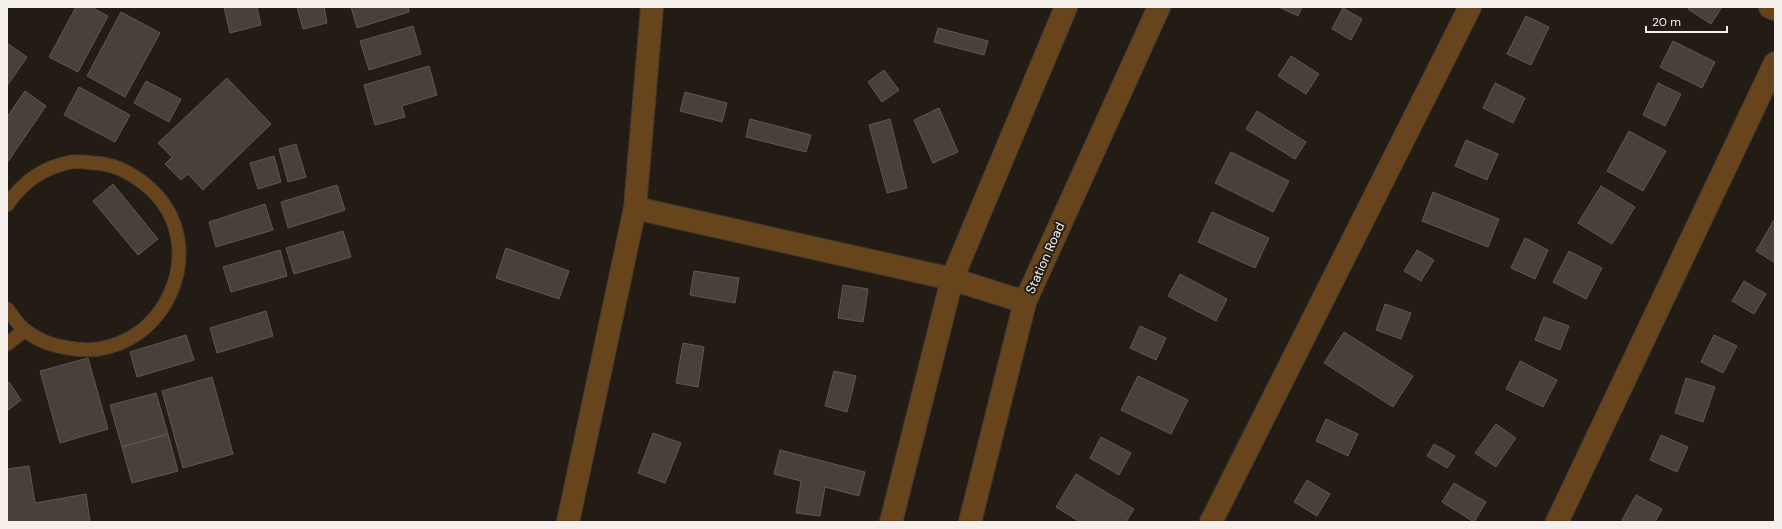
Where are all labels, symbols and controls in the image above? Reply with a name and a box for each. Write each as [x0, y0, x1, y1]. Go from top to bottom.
scale bar [1646, 8, 1727, 34]
text: 20 m [1652, 14, 1681, 30]
street label: Station Road [1022, 220, 1068, 296]

